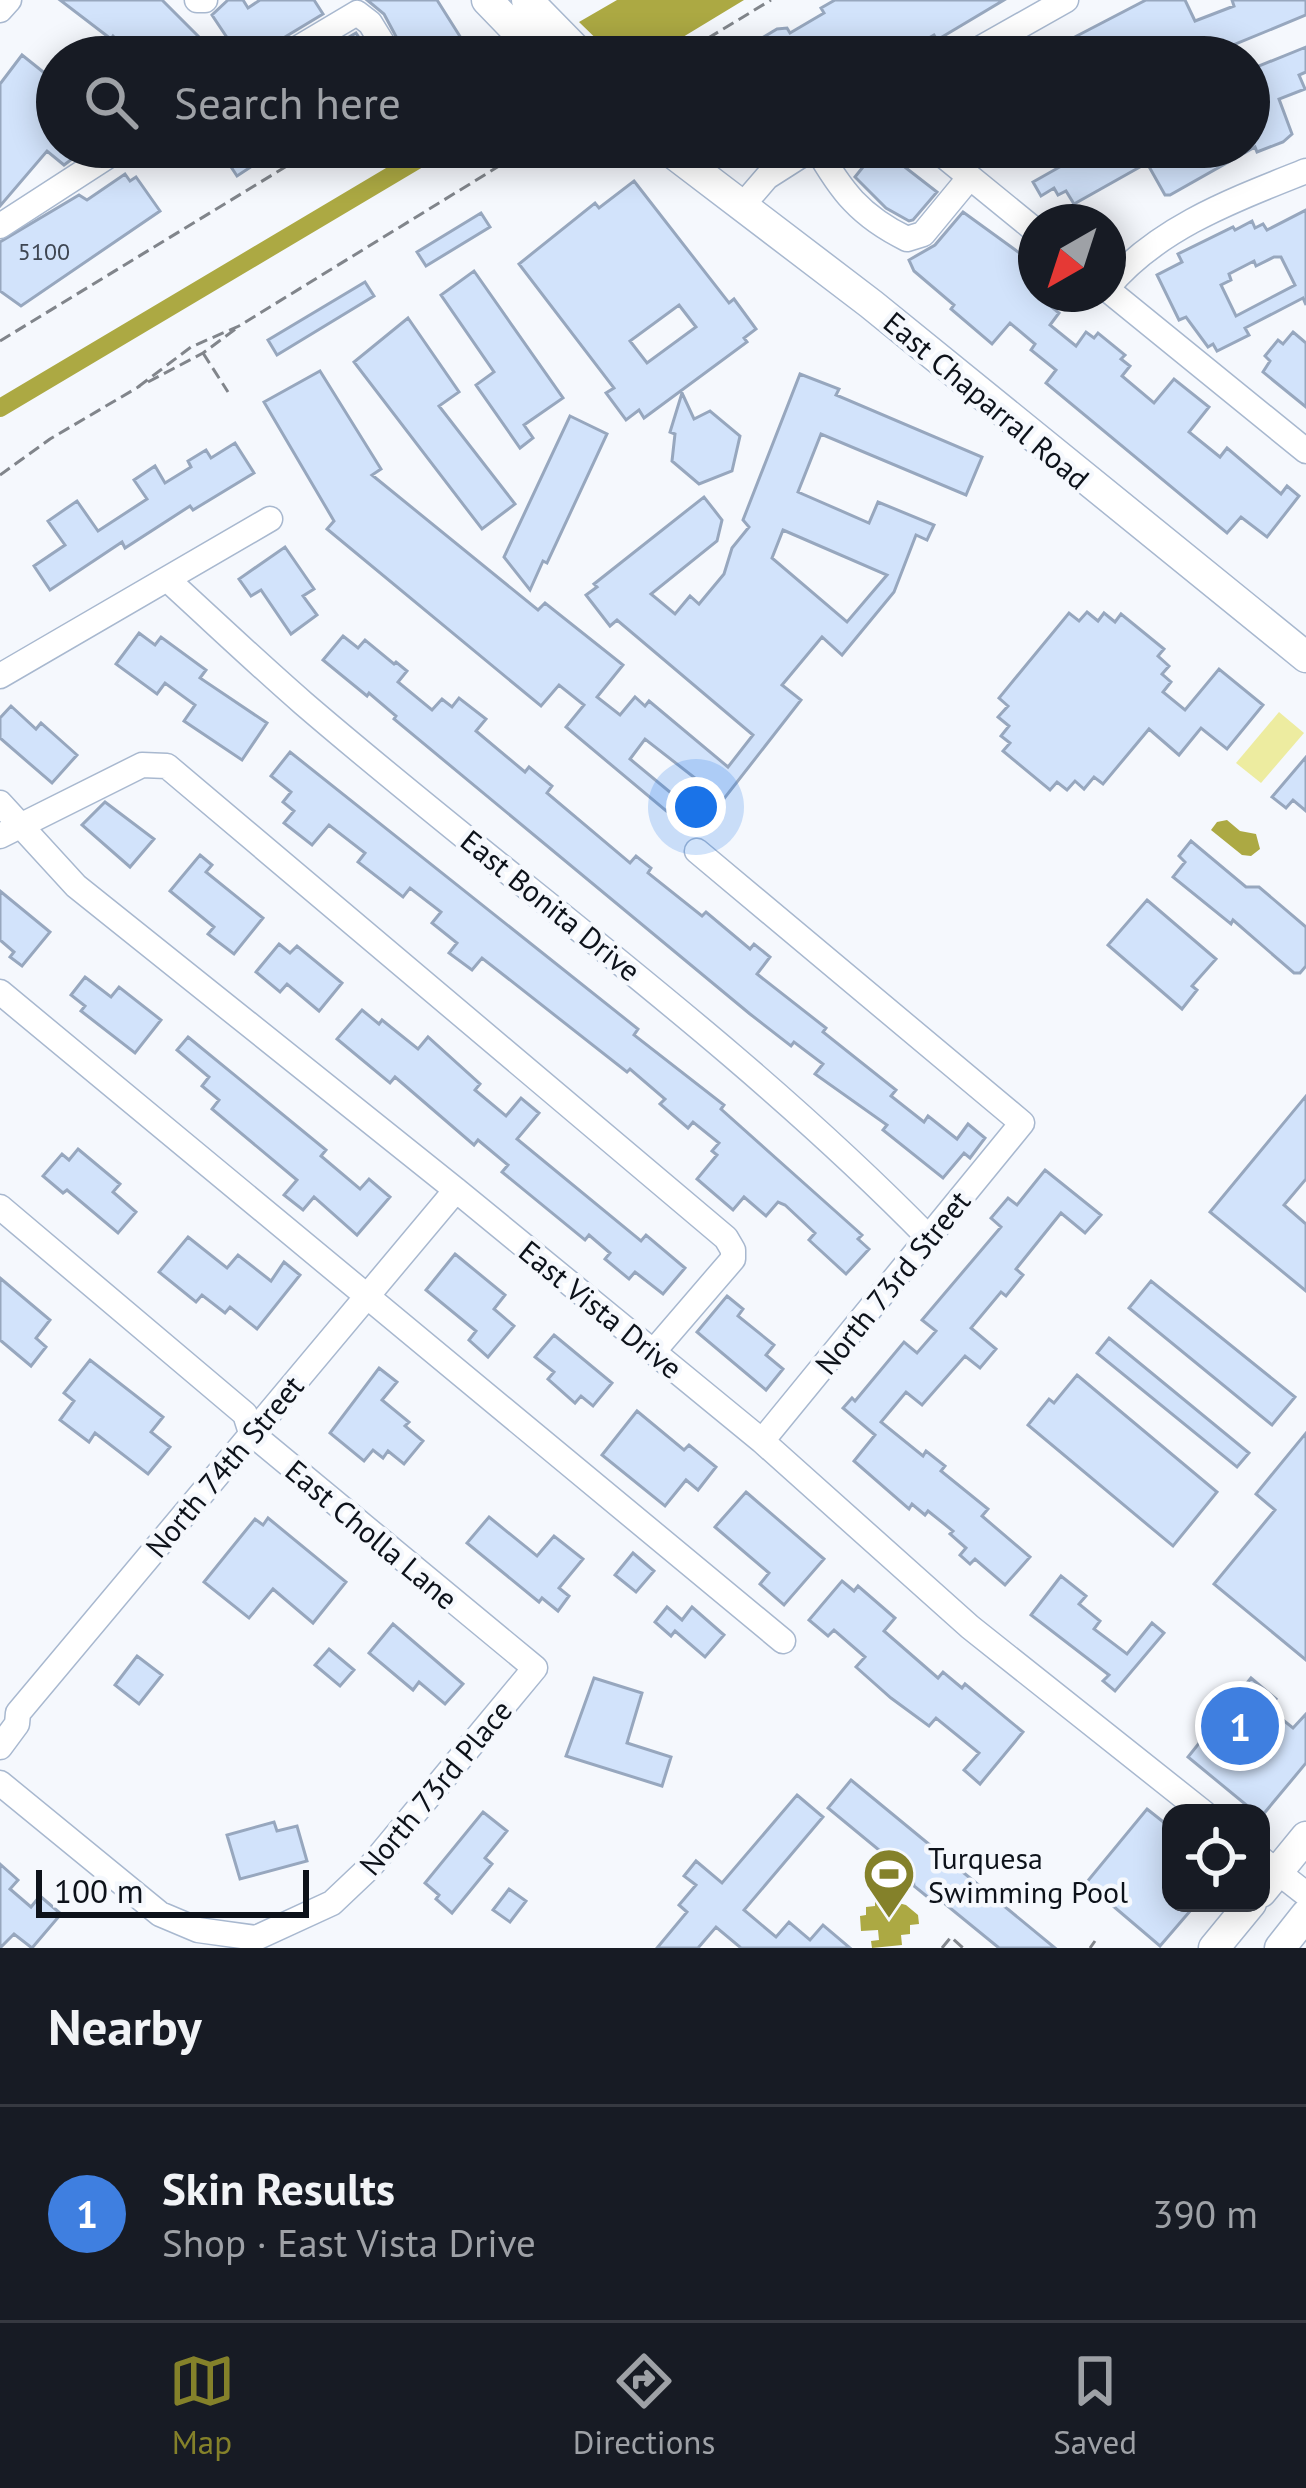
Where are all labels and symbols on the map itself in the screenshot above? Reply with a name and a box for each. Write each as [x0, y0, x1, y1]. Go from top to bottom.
north arrow [1018, 204, 1126, 312]
house number: 5100 [18, 236, 70, 267]
street label: East Chaparral Road [876, 303, 1098, 497]
your location [666, 777, 726, 837]
street label: East Bonita Drive [453, 821, 649, 989]
street label: North 73rd Street [806, 1182, 978, 1382]
street label: East Vista Drive [511, 1231, 691, 1387]
street label: North 74th Street [136, 1367, 312, 1565]
street label: East Cholla Lane [278, 1451, 466, 1617]
pin: 1 [1201, 1681, 1279, 1771]
street label: North 73rd Place [350, 1691, 520, 1883]
place label: Turquesa Swimming Pool [928, 1838, 1128, 1911]
sports icon: Turquesa Swimming Pool [861, 1846, 917, 1920]
scale bar [36, 1864, 309, 1917]

